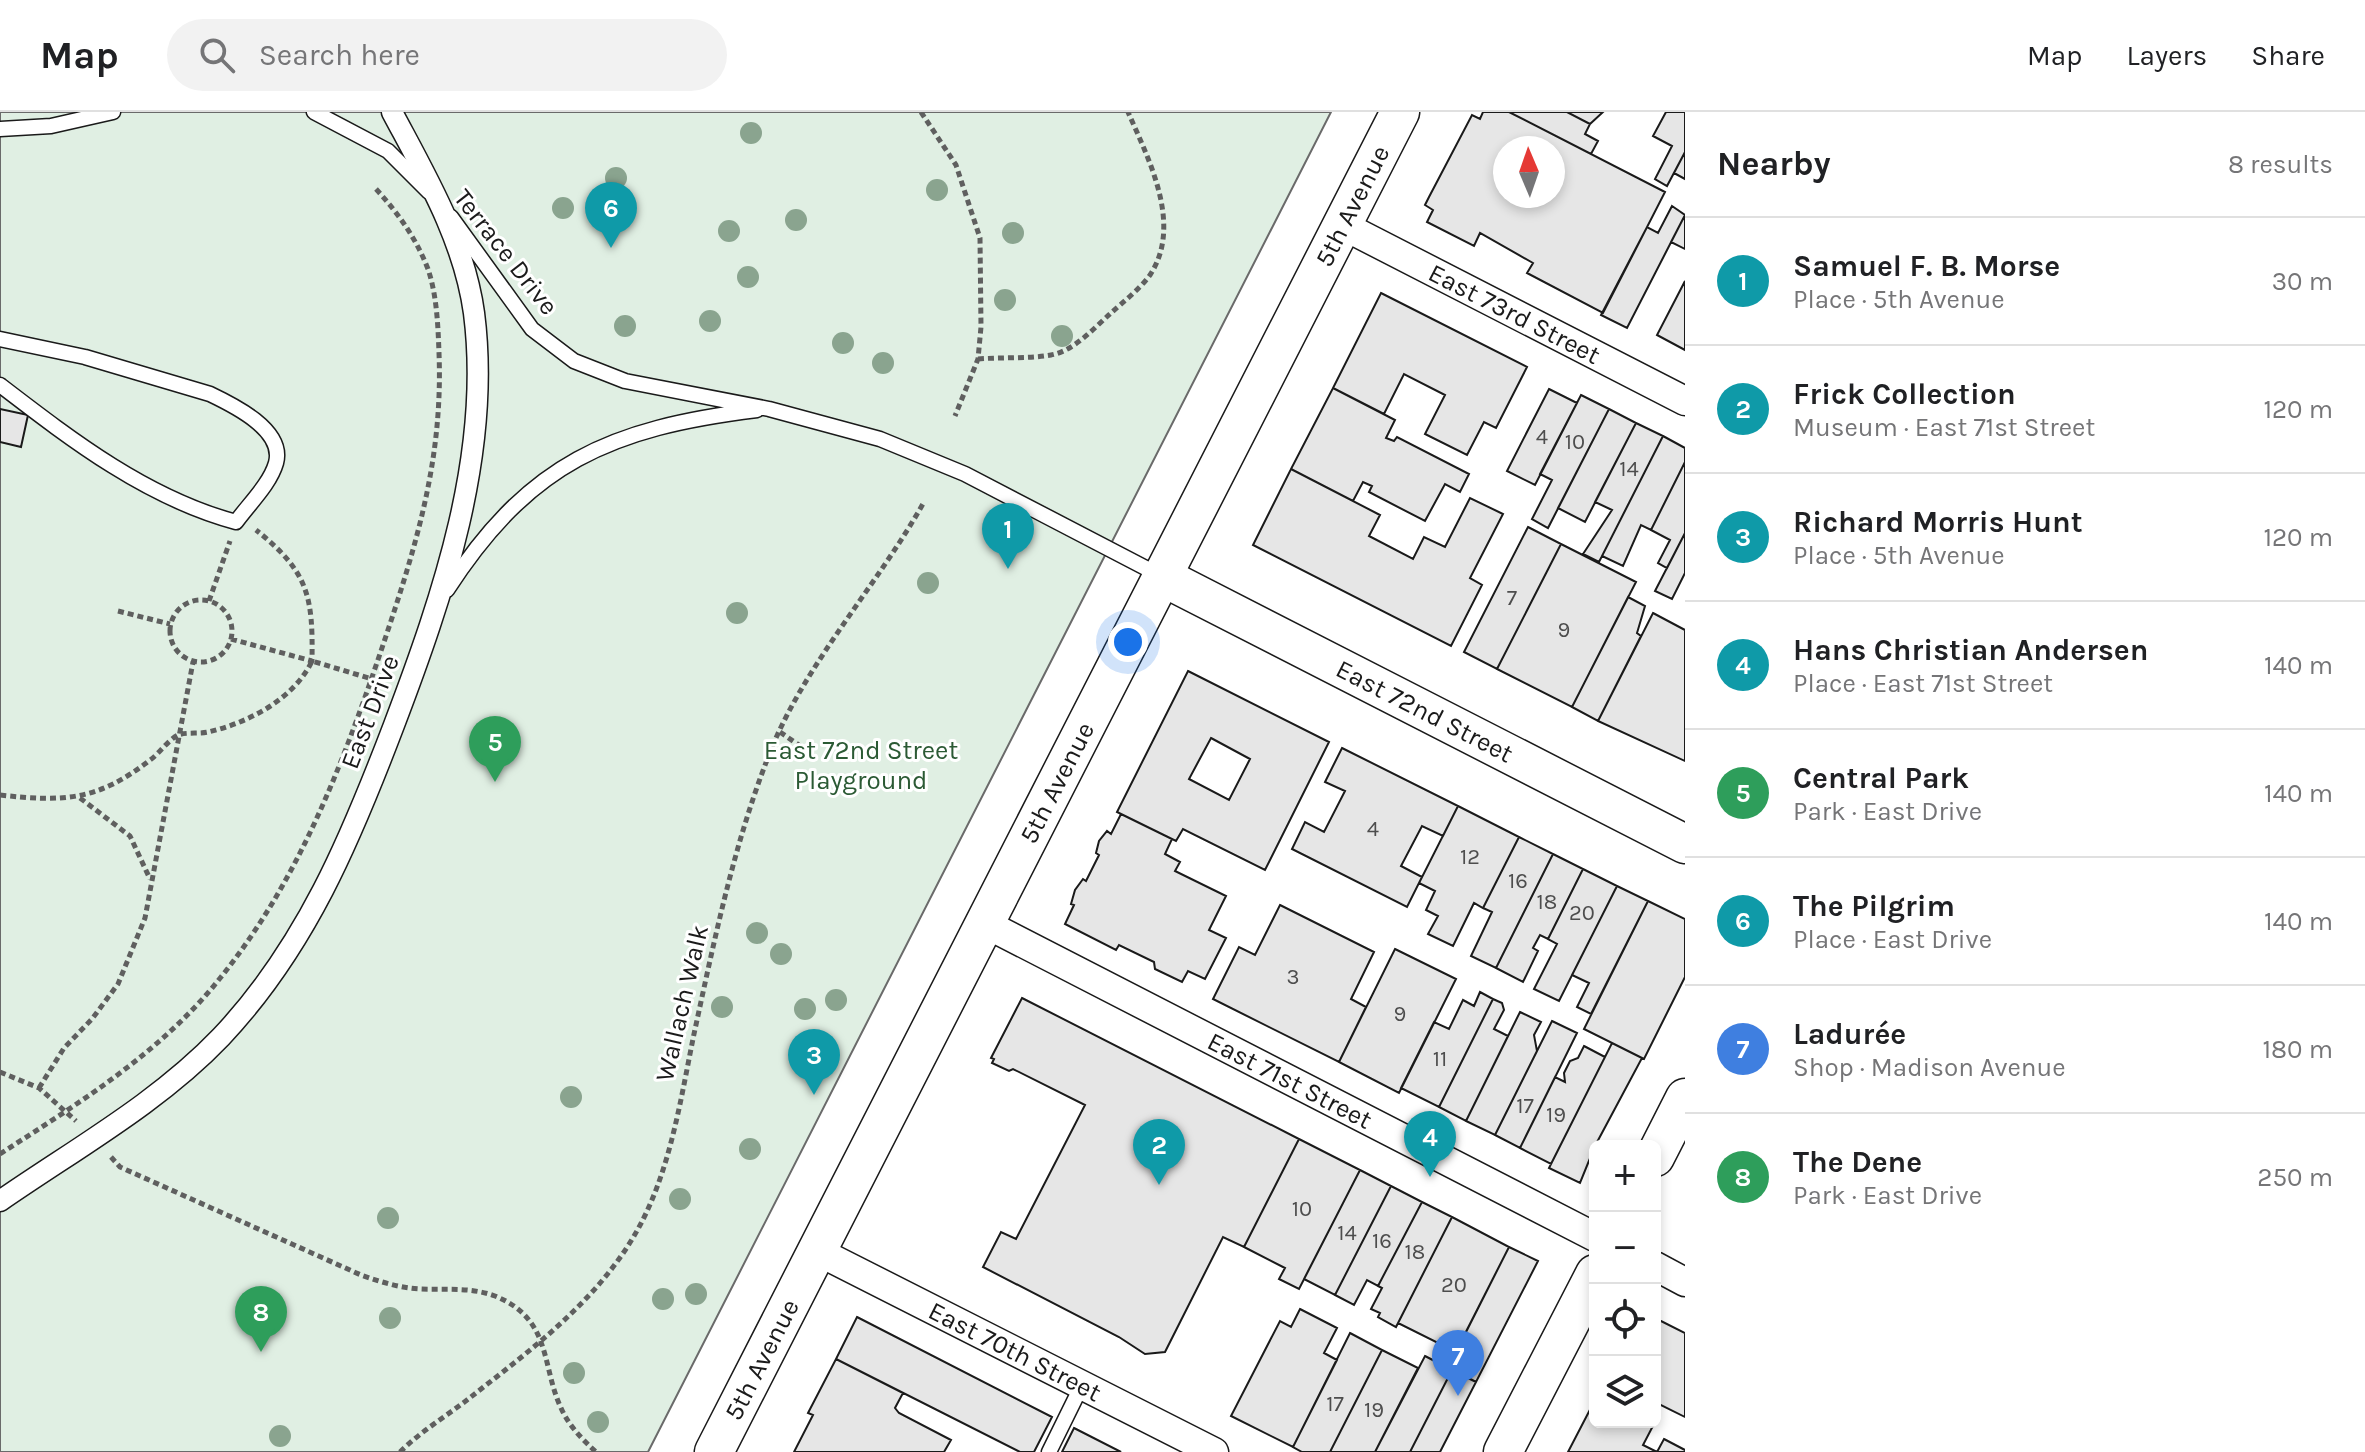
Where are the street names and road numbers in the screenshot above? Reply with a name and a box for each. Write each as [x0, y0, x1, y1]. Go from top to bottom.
street label: 5th Avenue [1308, 140, 1396, 272]
street label: Terrace Drive [447, 183, 565, 321]
street label: East 73rd Street [1424, 257, 1606, 371]
street label: East Drive [334, 651, 406, 773]
street label: East 72nd Street [1331, 653, 1519, 769]
street label: 5th Avenue [1013, 717, 1101, 848]
street label: Wallach Walk [649, 922, 715, 1084]
street label: East 71st Street [1203, 1025, 1377, 1135]
street label: 5th Avenue [718, 1294, 805, 1425]
street label: East 70th Street [924, 1295, 1107, 1408]

